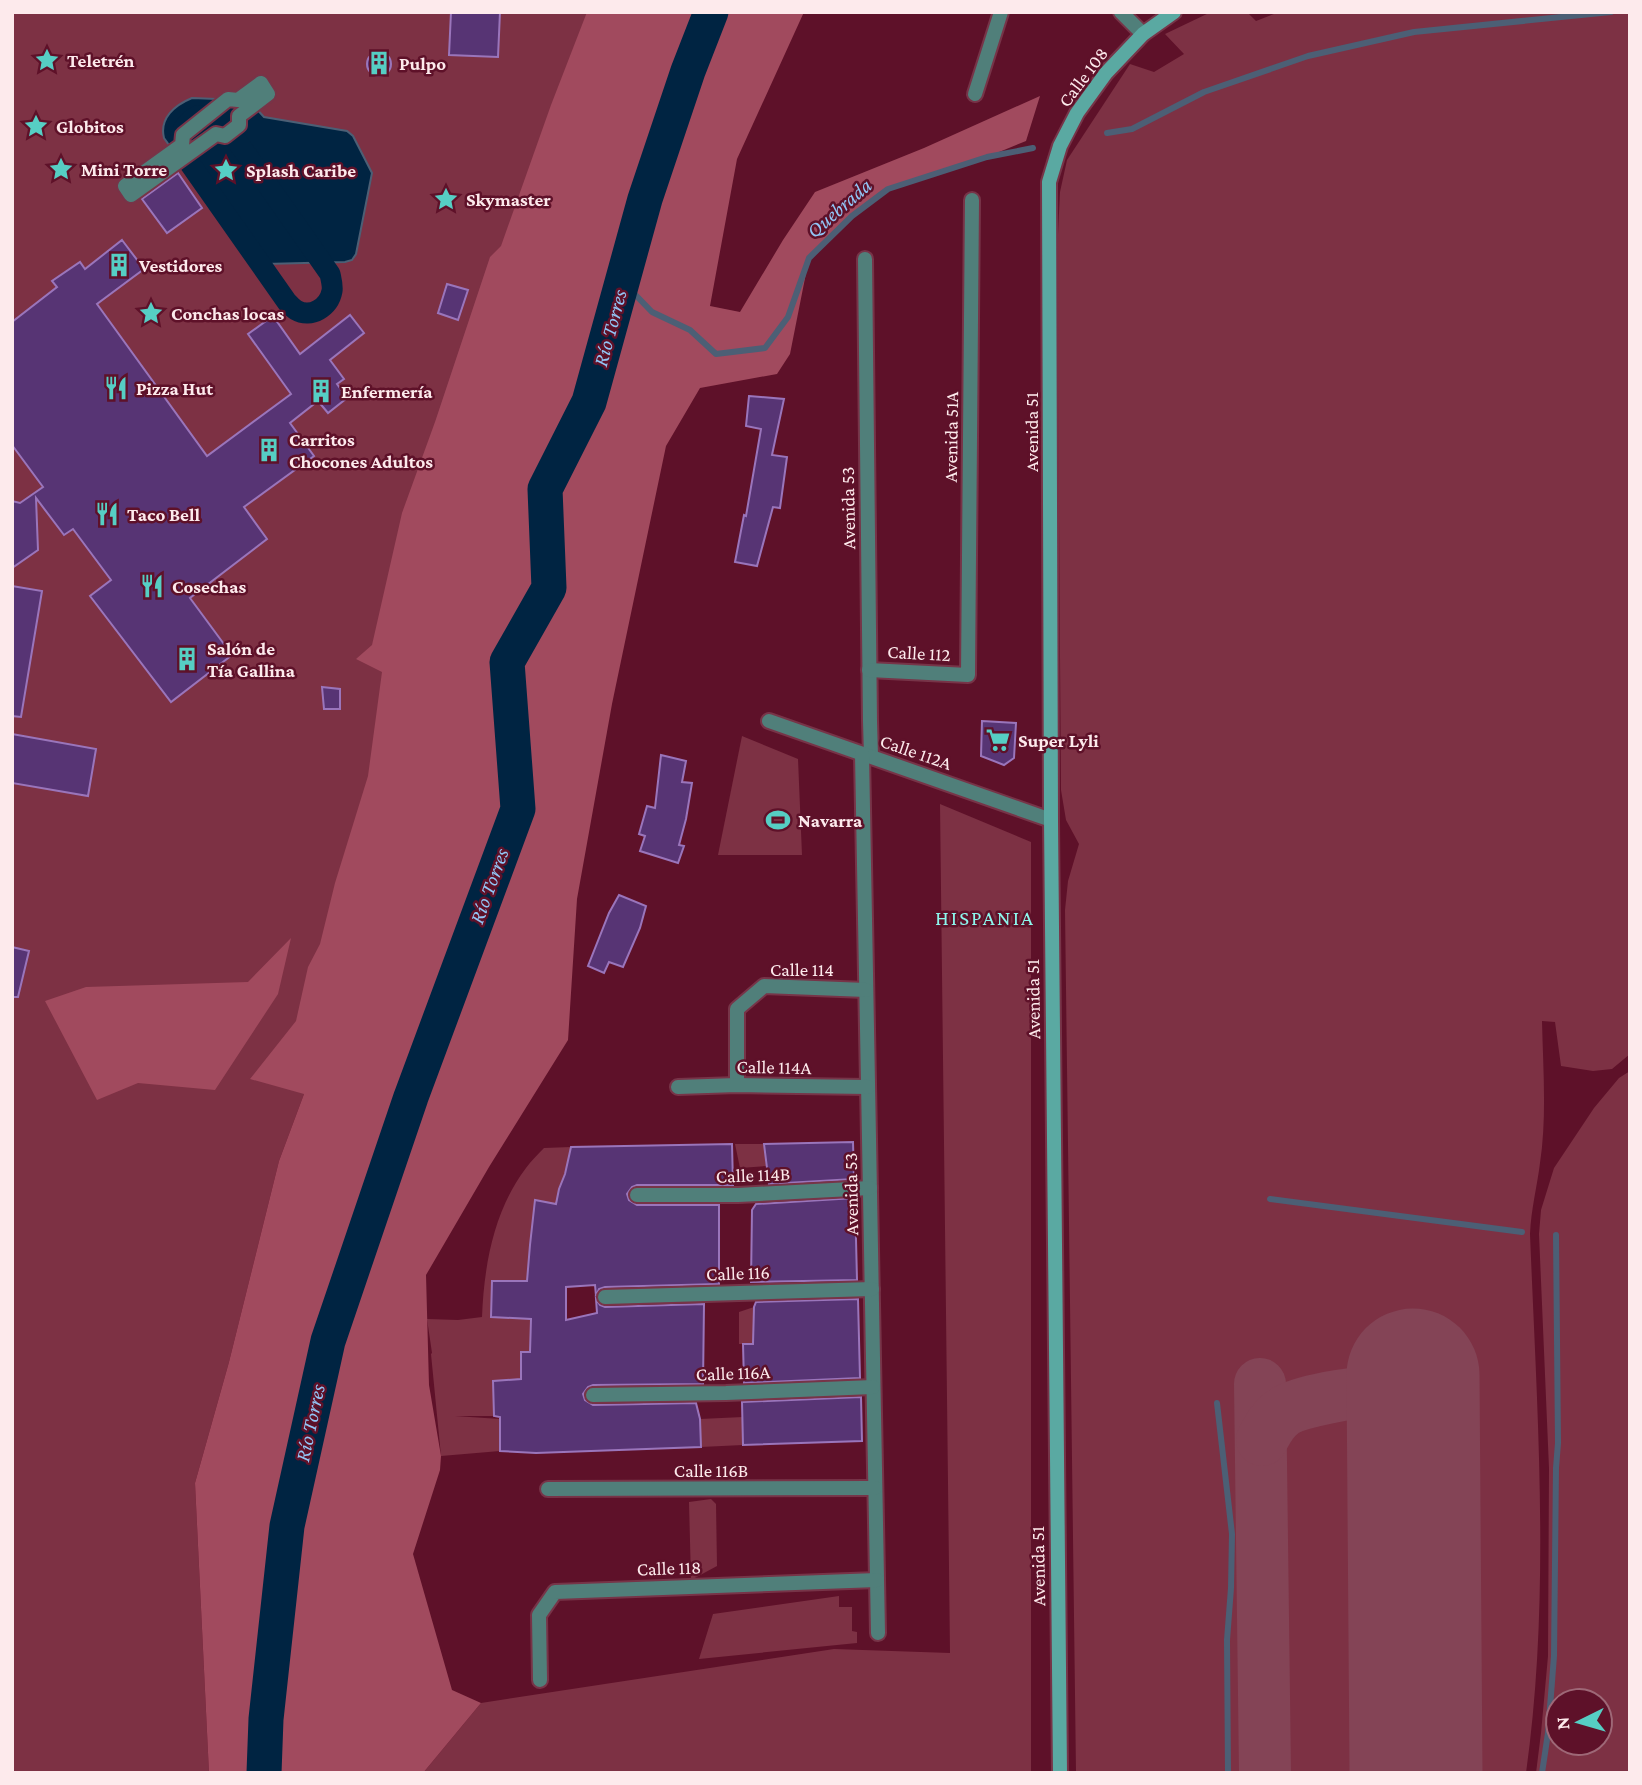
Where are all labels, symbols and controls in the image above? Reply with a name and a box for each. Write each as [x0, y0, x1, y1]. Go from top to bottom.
street label: Calle 108 [1054, 43, 1112, 111]
place icon: Teletrén [33, 46, 61, 74]
building icon: Pulpo [365, 49, 393, 77]
place label: Teletrén [67, 50, 135, 71]
place label: Pulpo [399, 53, 446, 74]
place icon: Globitos [22, 112, 50, 140]
place label: Globitos [56, 116, 124, 137]
place icon: Mini Torre [47, 155, 75, 183]
place icon: Splash Caribe [212, 156, 240, 184]
place label: Mini Torre [81, 159, 167, 180]
place label: Splash Caribe [246, 160, 356, 181]
water label: Quebrada [802, 173, 877, 243]
place icon: Skymaster [432, 185, 460, 213]
place label: Skymaster [466, 189, 551, 210]
building icon: Vestidores [105, 251, 133, 279]
place label: Vestidores [138, 255, 223, 276]
water label: Río Torres [588, 287, 632, 369]
place icon: Conchas locas [137, 299, 165, 327]
place label: Conchas locas [171, 303, 284, 324]
restaurant icon: Pizza Hut [102, 374, 130, 402]
building icon: Enfermería [307, 377, 335, 405]
place label: Pizza Hut [136, 378, 213, 399]
place label: Enfermería [341, 381, 433, 402]
street label: Avenida 51A [940, 391, 962, 483]
street label: Avenida 51 [1021, 392, 1042, 472]
place label: Carritos Chocones Adultos [289, 429, 433, 472]
building icon: Carritos Chocones Adultos [255, 436, 283, 464]
street label: Avenida 53 [837, 467, 859, 549]
restaurant icon: Taco Bell [93, 500, 121, 528]
place label: Taco Bell [127, 504, 200, 525]
restaurant icon: Cosechas [138, 572, 166, 600]
place label: Cosechas [172, 576, 247, 597]
place label: Salón de Tía Gallina [207, 638, 296, 681]
street label: Calle 112 [887, 641, 951, 665]
building icon: Salón de Tía Gallina [173, 645, 201, 673]
supermarket icon: Super Lyli [984, 726, 1012, 754]
street label: Calle 112A [877, 730, 955, 774]
place label: Super Lyli [1018, 730, 1099, 751]
sports icon: Navarra [764, 806, 792, 834]
place label: Navarra [798, 810, 863, 831]
water label: Río Torres [464, 845, 514, 927]
district label: HISPANIA [935, 906, 1035, 930]
street label: Calle 114 [770, 959, 834, 980]
street label: Avenida 51 [1022, 959, 1044, 1039]
street label: Calle 114A [736, 1056, 812, 1078]
street label: Avenida 53 [840, 1153, 862, 1235]
street label: Calle 114B [715, 1163, 791, 1187]
street label: Calle 116 [706, 1261, 770, 1285]
street label: Calle 116A [695, 1361, 771, 1385]
water label: Río Torres [290, 1382, 330, 1464]
street label: Calle 116B [674, 1460, 748, 1481]
street label: Avenida 51 [1027, 1526, 1049, 1606]
street label: Calle 118 [636, 1556, 702, 1580]
north arrow [1544, 1687, 1614, 1757]
text: N [1552, 1716, 1574, 1731]

